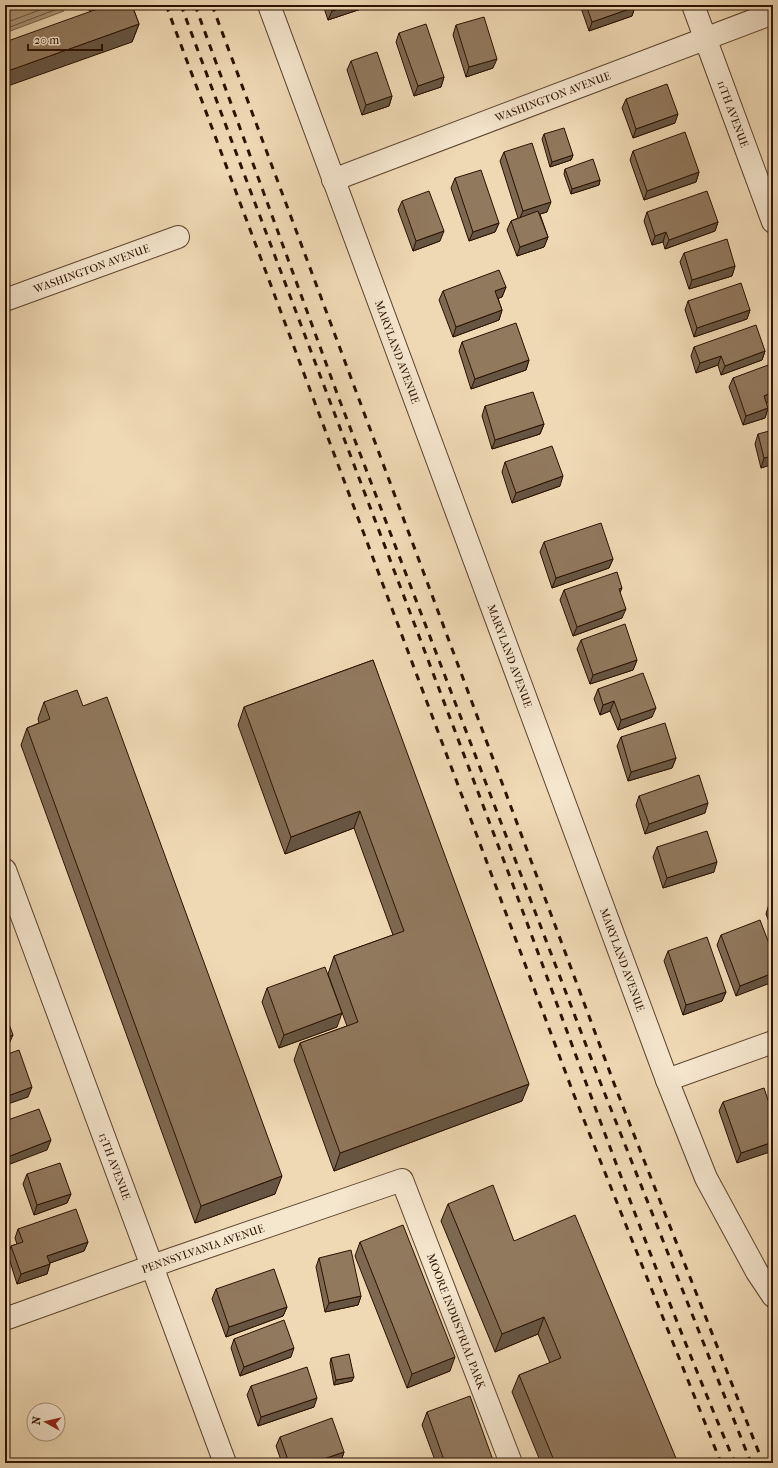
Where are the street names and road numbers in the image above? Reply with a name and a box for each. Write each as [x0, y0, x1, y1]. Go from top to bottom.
street label: WASHINGTON AVENUE [492, 69, 613, 125]
street label: 11TH AVENUE [714, 79, 751, 150]
street label: WASHINGTON AVENUE [31, 242, 152, 296]
street label: MARYLAND AVENUE [372, 299, 422, 406]
street label: MARYLAND AVENUE [484, 602, 535, 710]
street label: MARYLAND AVENUE [597, 906, 647, 1014]
street label: 13TH AVENUE [96, 1131, 133, 1202]
street label: PENNSYLVANIA AVENUE [140, 1222, 266, 1276]
street label: MOORE INDUSTRIAL PARK [424, 1252, 488, 1392]

